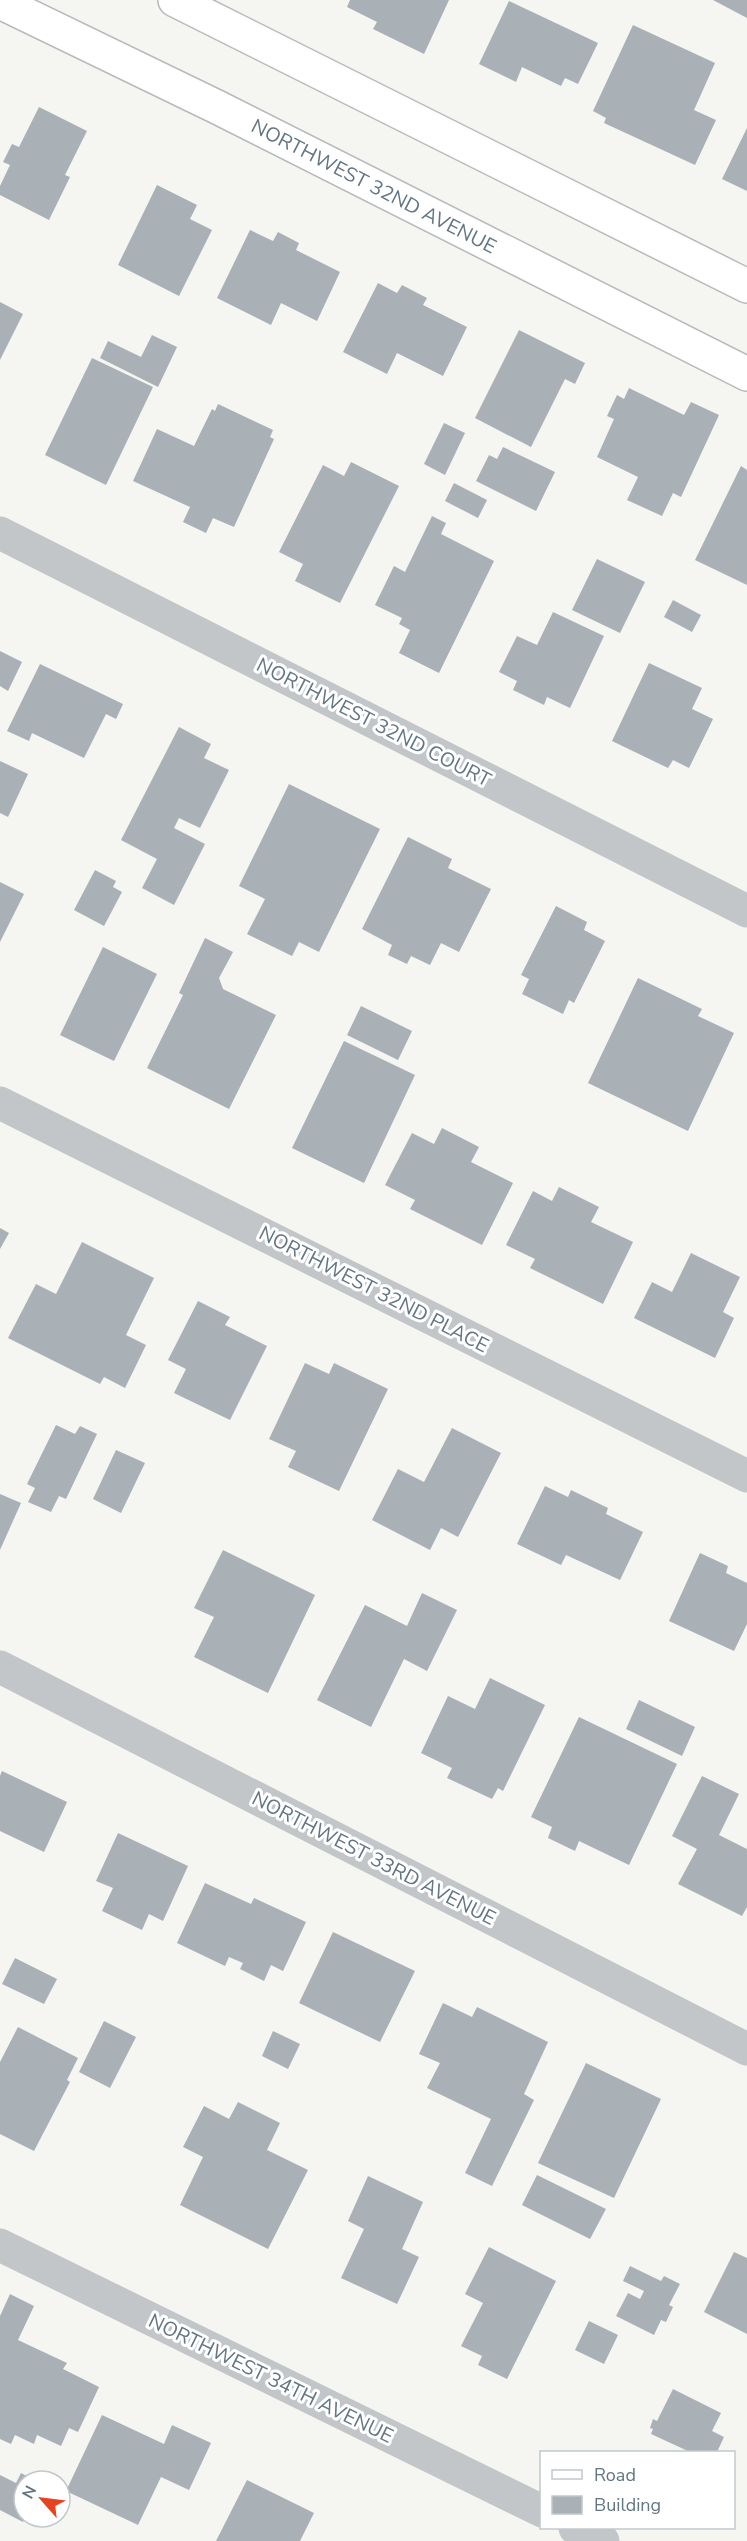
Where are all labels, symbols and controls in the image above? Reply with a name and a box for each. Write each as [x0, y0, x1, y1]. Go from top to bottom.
street label: NORTHWEST 32ND AVENUE [247, 113, 501, 260]
street label: NORTHWEST 32ND COURT [252, 651, 496, 793]
street label: NORTHWEST 32ND PLACE [254, 1220, 493, 1359]
street label: NORTHWEST 33RD AVENUE [247, 1785, 500, 1932]
street label: NORTHWEST 34TH AVENUE [144, 2307, 398, 2450]
legend [540, 2451, 735, 2529]
text: Road [594, 2463, 636, 2487]
north arrow [12, 2469, 72, 2529]
text: N [17, 2482, 42, 2503]
text: Building [594, 2493, 661, 2517]

